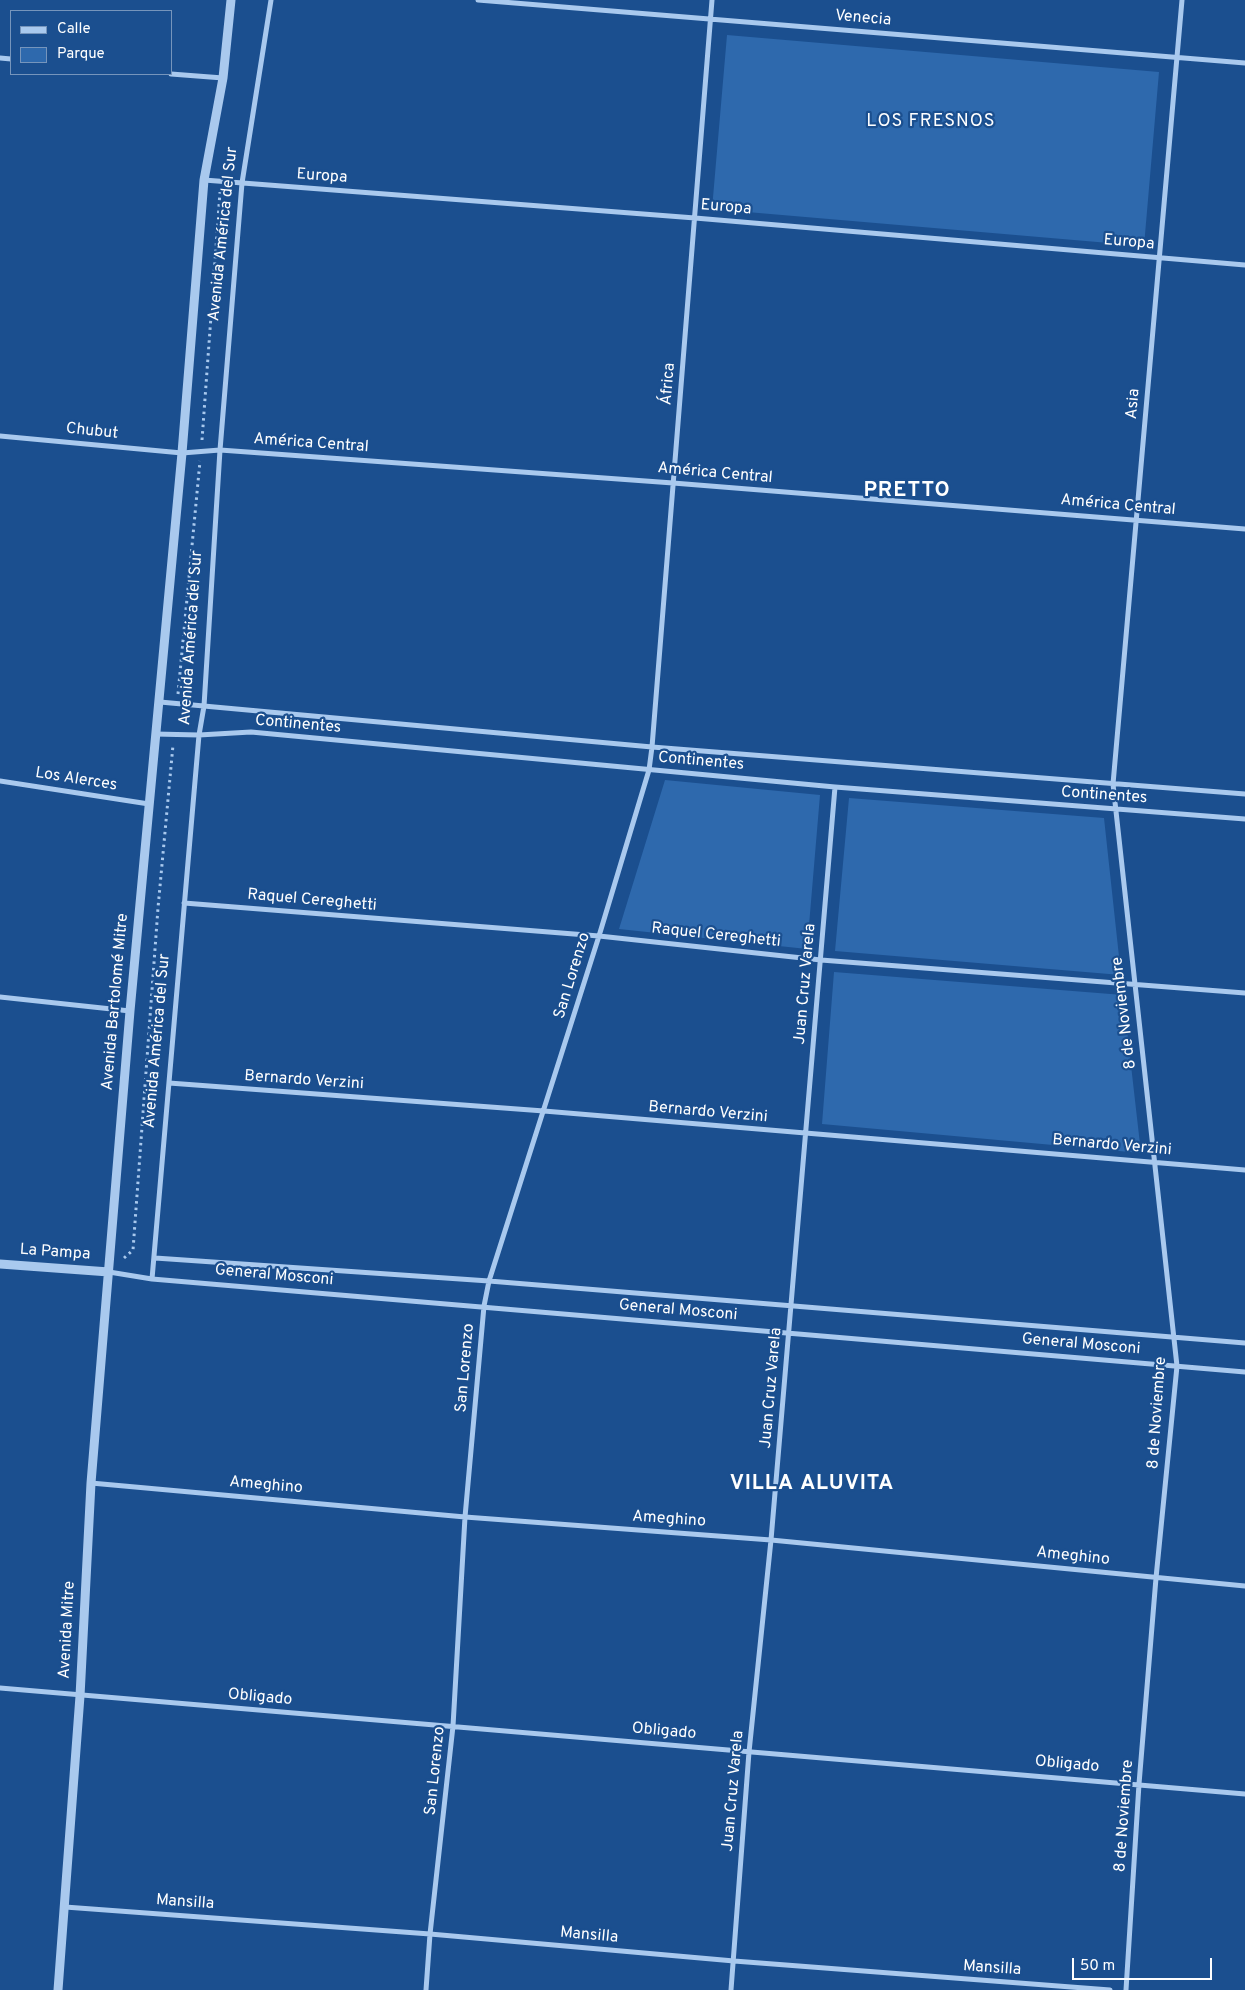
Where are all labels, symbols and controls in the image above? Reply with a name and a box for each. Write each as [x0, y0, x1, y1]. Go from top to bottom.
street label: Venecia [834, 7, 892, 31]
legend [10, 10, 172, 75]
text: Calle [57, 20, 91, 39]
text: Parque [57, 45, 105, 64]
district label: LOS FRESNOS [865, 111, 997, 133]
street label: Avenida América del Sur [205, 146, 243, 322]
street label: Europa [296, 166, 348, 188]
street label: Europa [700, 196, 752, 220]
street label: Europa [1103, 231, 1155, 255]
street label: África [658, 362, 680, 406]
street label: Asia [1123, 388, 1145, 420]
street label: Chubut [65, 420, 119, 444]
street label: América Central [253, 430, 369, 458]
street label: América Central [657, 459, 773, 489]
district label: PRETTO [863, 479, 951, 505]
street label: América Central [1060, 491, 1176, 521]
street label: Avenida América del Sur [176, 550, 208, 726]
street label: Continentes [254, 712, 342, 738]
street label: Continentes [657, 749, 745, 775]
street label: Los Alerces [34, 764, 118, 796]
street label: Continentes [1060, 783, 1148, 809]
street label: Raquel Cereghetti [246, 886, 378, 916]
street label: Avenida Bartolomé Mitre [99, 913, 133, 1091]
street label: Raquel Cereghetti [650, 920, 782, 952]
street label: Juan Cruz Varela [791, 923, 821, 1045]
street label: San Lorenzo [551, 931, 595, 1021]
street label: Avenida América del Sur [141, 953, 175, 1129]
street label: 8 de Noviembre [1109, 956, 1141, 1070]
street label: Bernardo Verzini [244, 1067, 364, 1095]
street label: Bernardo Verzini [648, 1098, 768, 1128]
street label: Bernardo Verzini [1052, 1131, 1172, 1161]
street label: La Pampa [19, 1241, 91, 1265]
street label: General Mosconi [214, 1261, 334, 1291]
street label: General Mosconi [618, 1296, 738, 1326]
street label: San Lorenzo [453, 1323, 479, 1413]
street label: Juan Cruz Varela [757, 1327, 787, 1449]
street label: General Mosconi [1021, 1330, 1141, 1360]
street label: 8 de Noviembre [1144, 1356, 1172, 1470]
district label: VILLA ALUVITA [728, 1472, 896, 1498]
street label: Ameghino [228, 1473, 304, 1499]
street label: Ameghino [632, 1508, 706, 1532]
street label: Ameghino [1035, 1544, 1111, 1570]
street label: Avenida Mitre [56, 1581, 80, 1679]
street label: Obligado [227, 1686, 293, 1710]
street label: Obligado [631, 1720, 697, 1744]
street label: San Lorenzo [422, 1726, 450, 1816]
street label: Juan Cruz Varela [719, 1730, 749, 1852]
street label: Obligado [1034, 1753, 1100, 1777]
street label: 8 de Noviembre [1111, 1759, 1139, 1873]
street label: Mansilla [155, 1891, 215, 1915]
street label: Mansilla [559, 1924, 619, 1948]
scale bar [1075, 1948, 1215, 1980]
street label: Mansilla [962, 1957, 1022, 1981]
text: 50 m [1080, 1957, 1115, 1976]

